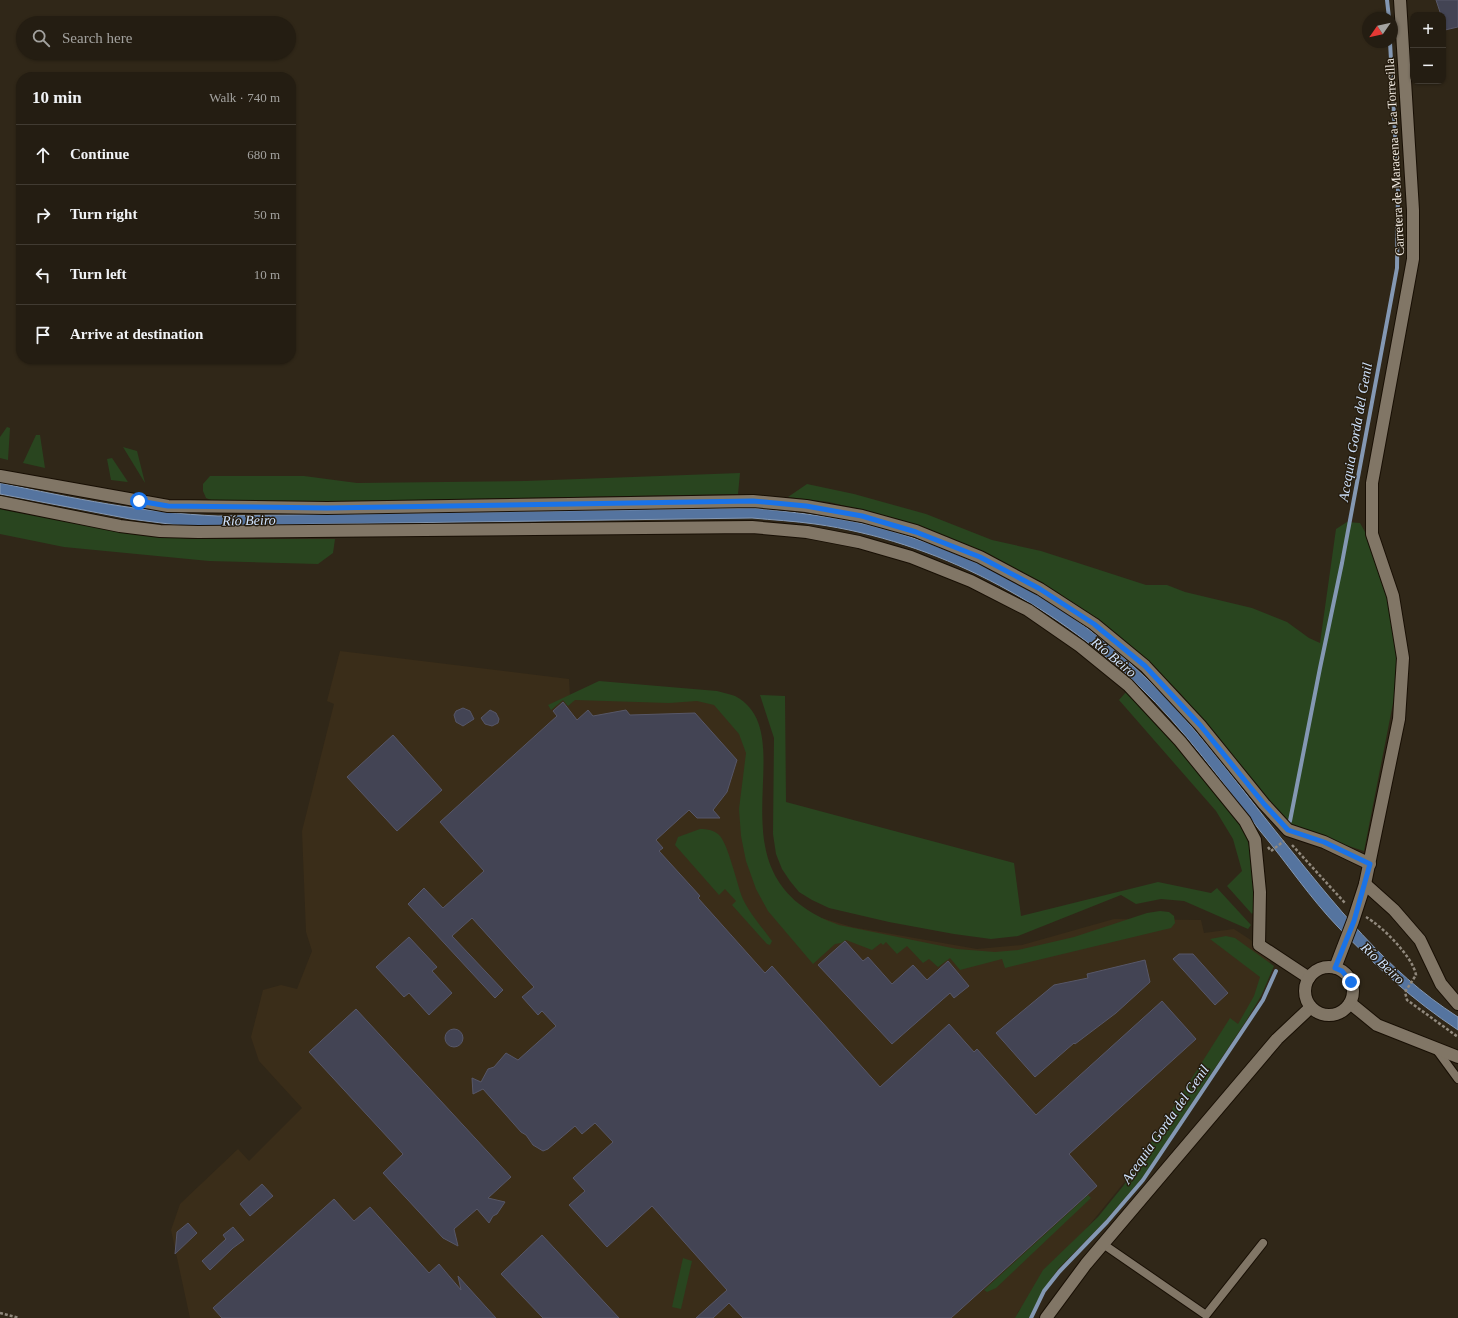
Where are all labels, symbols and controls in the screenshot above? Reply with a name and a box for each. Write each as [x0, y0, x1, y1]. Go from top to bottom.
north arrow [1362, 12, 1398, 48]
map controls [1410, 12, 1446, 84]
button: + [1410, 12, 1446, 48]
search box [16, 16, 296, 60]
icon: search [30, 27, 52, 49]
text: Search here [62, 30, 132, 46]
button: − [1410, 48, 1446, 84]
street label: Carretera de Maracena a La Torrecilla [1382, 58, 1407, 256]
text: 10 min [32, 88, 82, 107]
text: Walk · 740 m [209, 90, 280, 105]
icon: ahead [32, 144, 54, 166]
text: Continue [70, 146, 129, 162]
text: 680 m [247, 147, 280, 162]
icon: right [32, 204, 54, 226]
text: Turn right [70, 206, 137, 222]
text: 50 m [254, 207, 280, 222]
icon: left [32, 264, 54, 286]
text: Turn left [70, 266, 127, 282]
text: 10 m [254, 267, 280, 282]
icon: arrive [32, 324, 54, 346]
text: Arrive at destination [70, 326, 203, 342]
water label: Acequia Gorda del Genil [1336, 361, 1375, 504]
route start [130, 492, 148, 510]
water label: Río Beiro [221, 513, 276, 528]
water label: Río Beiro [1088, 634, 1139, 680]
water label: Río Beiro [1357, 939, 1407, 987]
route end [1342, 973, 1360, 991]
water label: Acequia Gorda del Genil [1118, 1062, 1212, 1187]

